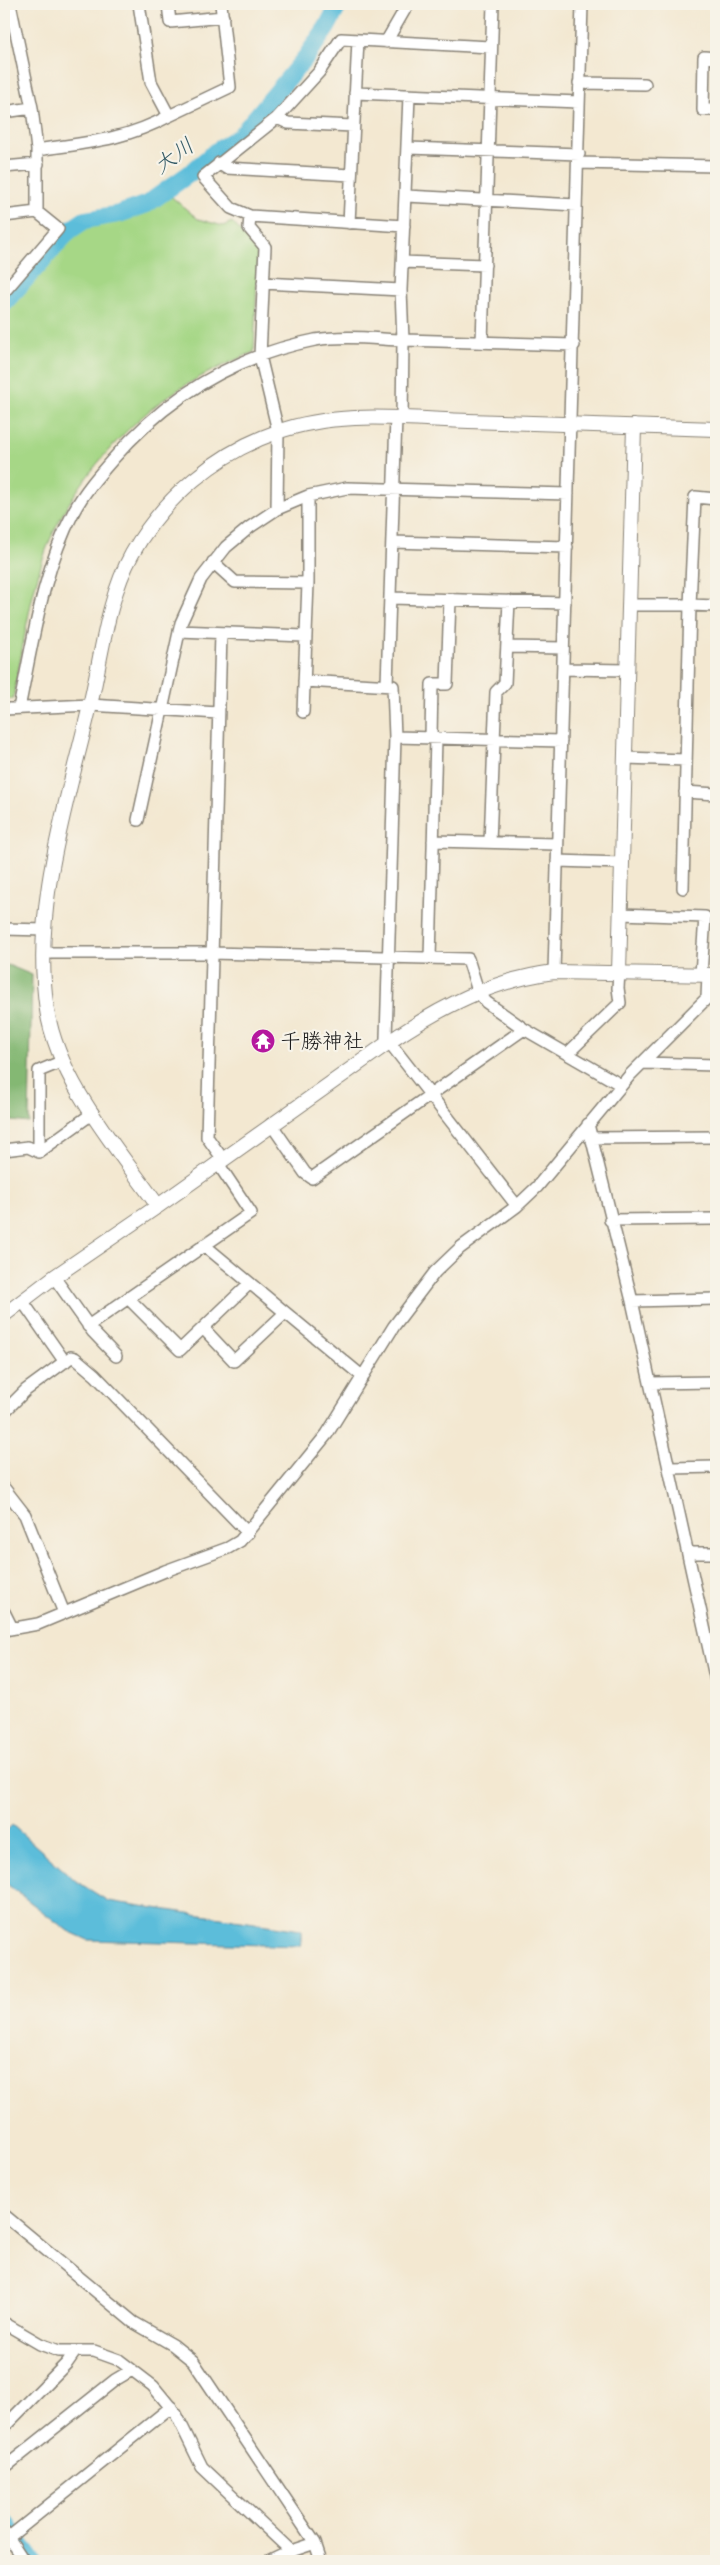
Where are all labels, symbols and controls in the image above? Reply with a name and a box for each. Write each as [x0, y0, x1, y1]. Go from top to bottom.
water label: 大川 [148, 132, 200, 180]
temple icon: 千勝神社 [250, 1028, 276, 1054]
place label: 千勝神社 [280, 1028, 364, 1054]

